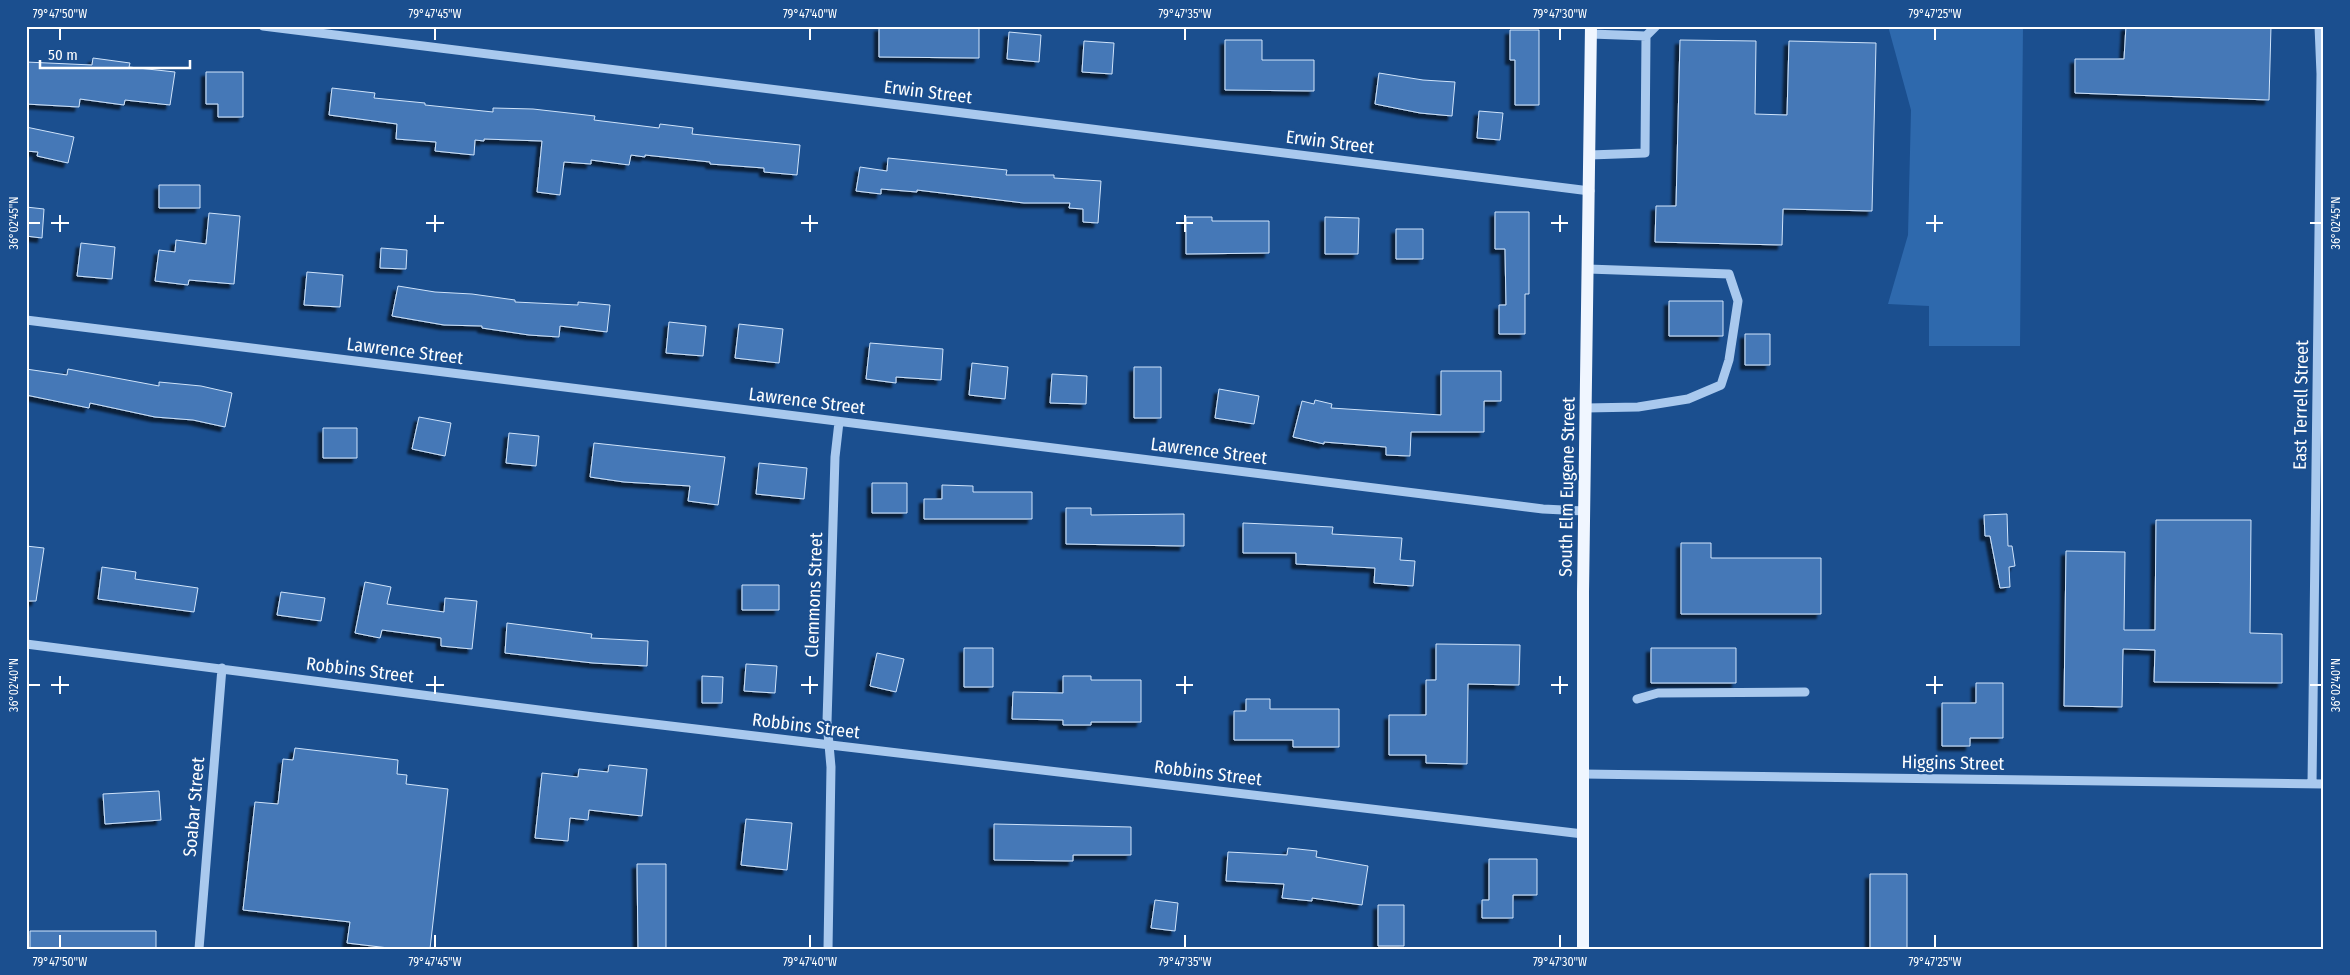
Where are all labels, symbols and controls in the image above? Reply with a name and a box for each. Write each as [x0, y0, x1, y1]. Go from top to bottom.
text: 79°47'50"W [33, 7, 87, 21]
text: 79°47'45"W [409, 7, 462, 21]
text: 79°47'40"W [783, 7, 837, 21]
text: 79°47'35"W [1158, 7, 1212, 21]
text: 79°47'30"W [1533, 7, 1587, 21]
text: 79°47'25"W [1908, 7, 1962, 21]
scale bar [40, 38, 190, 70]
text: 50 m [48, 46, 78, 64]
street label: Erwin Street [883, 76, 974, 108]
street label: Erwin Street [1285, 126, 1376, 158]
text: 36°02'45"N [7, 197, 21, 249]
text: 36°02'45"N [2329, 197, 2343, 249]
street label: Lawrence Street [345, 333, 465, 369]
street label: East Terrell Street [2289, 340, 2313, 470]
street label: Lawrence Street [747, 383, 867, 419]
street label: South Elm Eugene Street [1554, 397, 1580, 577]
street label: Lawrence Street [1149, 433, 1269, 469]
street label: Clemmons Street [801, 532, 827, 658]
street label: Robbins Street [305, 652, 415, 688]
text: 36°02'40"N [7, 658, 21, 712]
text: 36°02'40"N [2329, 658, 2343, 712]
street label: Robbins Street [751, 708, 861, 744]
street label: Higgins Street [1902, 751, 2005, 775]
street label: Robbins Street [1153, 755, 1263, 791]
street label: Soabar Street [179, 756, 209, 858]
text: 79°47'50"W [33, 955, 87, 969]
text: 79°47'45"W [409, 955, 462, 969]
text: 79°47'40"W [783, 955, 837, 969]
text: 79°47'35"W [1158, 955, 1212, 969]
text: 79°47'30"W [1533, 955, 1587, 969]
text: 79°47'25"W [1908, 955, 1962, 969]

